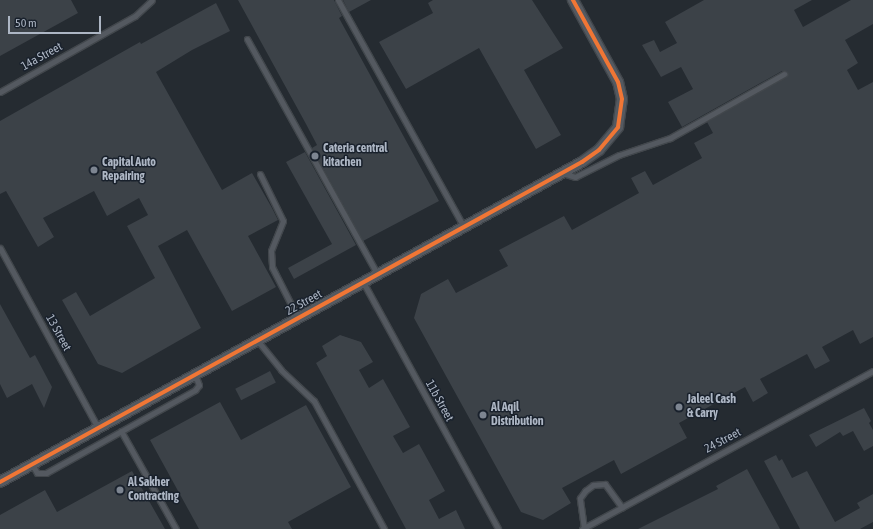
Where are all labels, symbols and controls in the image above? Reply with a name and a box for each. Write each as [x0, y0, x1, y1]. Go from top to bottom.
scale bar [10, 8, 103, 34]
text: 50 m [15, 16, 37, 30]
street label: 14a Street [19, 40, 65, 74]
place label: Cateria central kitachen [323, 142, 388, 170]
marker: Cateria central kitachen [310, 151, 320, 161]
place label: Capital Auto Repairing [102, 156, 156, 184]
marker: Capital Auto Repairing [89, 165, 99, 175]
street label: 22 Street [283, 287, 325, 319]
street label: 13 Street [42, 312, 74, 354]
street label: 11b Street [422, 378, 456, 424]
place label: Jaleel Cash & Carry [687, 393, 736, 421]
place label: Al Aqil Distribution [491, 401, 544, 429]
marker: Jaleel Cash & Carry [674, 402, 684, 412]
marker: Al Aqil Distribution [478, 410, 488, 420]
street label: 24 Street [702, 425, 744, 457]
place label: Al Sakher Contracting [128, 476, 179, 504]
marker: Al Sakher Contracting [115, 485, 125, 495]

